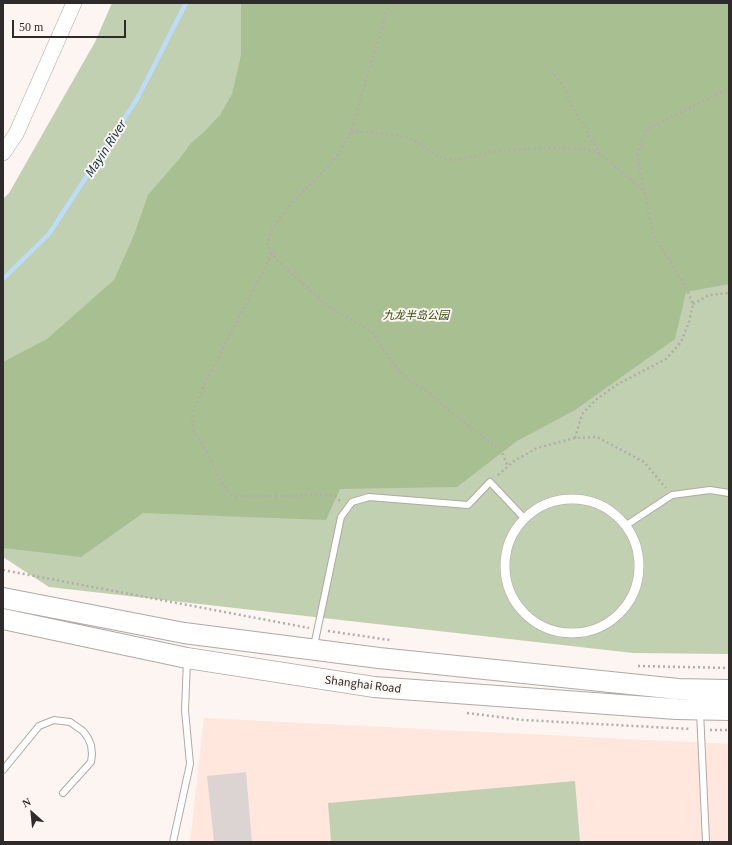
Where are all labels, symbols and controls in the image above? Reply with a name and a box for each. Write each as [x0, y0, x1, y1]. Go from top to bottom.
scale bar [14, 12, 128, 38]
text: 50 m [19, 20, 43, 34]
water label: Mayin River [81, 118, 129, 180]
park label: 九龙半岛公园 [383, 308, 449, 322]
street label: Shanghai Road [324, 673, 402, 695]
north arrow [12, 793, 52, 833]
text: N [20, 795, 33, 809]

